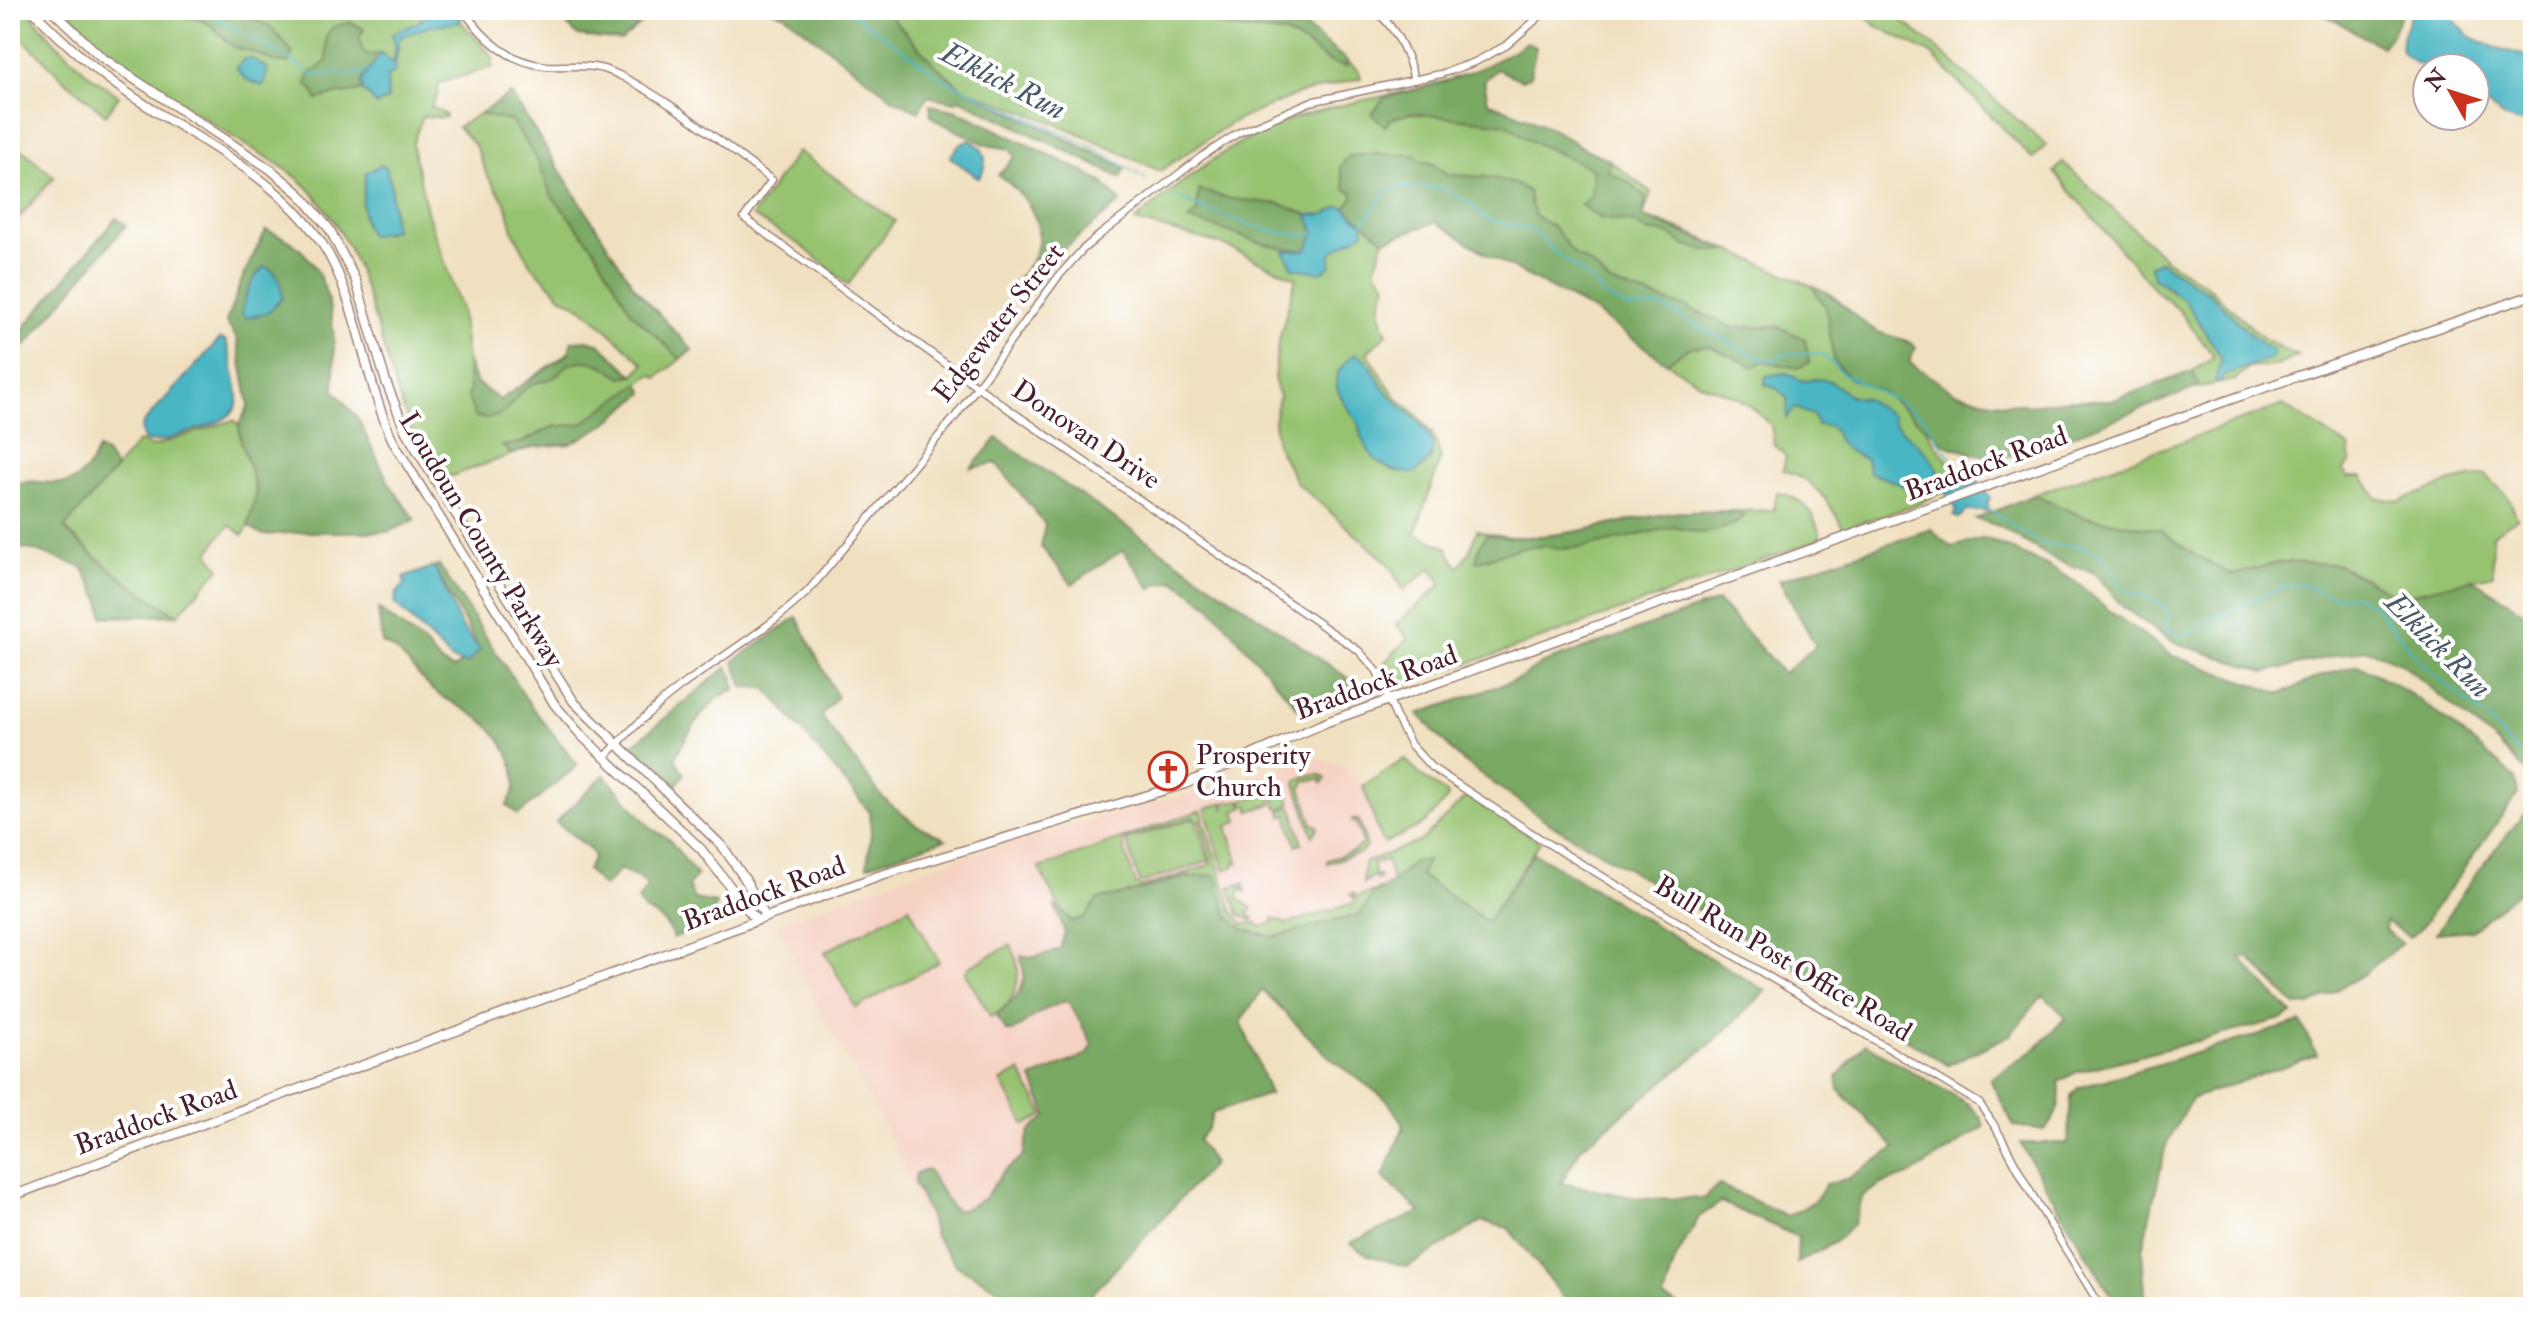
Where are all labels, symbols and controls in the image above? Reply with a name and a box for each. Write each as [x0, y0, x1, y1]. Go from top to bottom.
water label: Elklick Run [933, 33, 1072, 128]
north arrow [2411, 52, 2491, 132]
text: N [2419, 63, 2454, 97]
street label: Edgewater Street [926, 236, 1072, 410]
street label: Donovan Drive [1005, 372, 1167, 498]
street label: Loudoun County Parkway [391, 406, 572, 675]
street label: Braddock Road [1900, 418, 2072, 510]
water label: Elklick Run [2376, 583, 2499, 706]
street label: Braddock Road [1290, 637, 1462, 729]
place label: Prosperity Church [1196, 738, 1311, 805]
church icon: Prosperity Church [1147, 750, 1189, 792]
street label: Braddock Road [678, 848, 850, 940]
street label: Bull Run Post Office Road [1648, 868, 1918, 1050]
street label: Braddock Road [70, 1072, 242, 1164]

